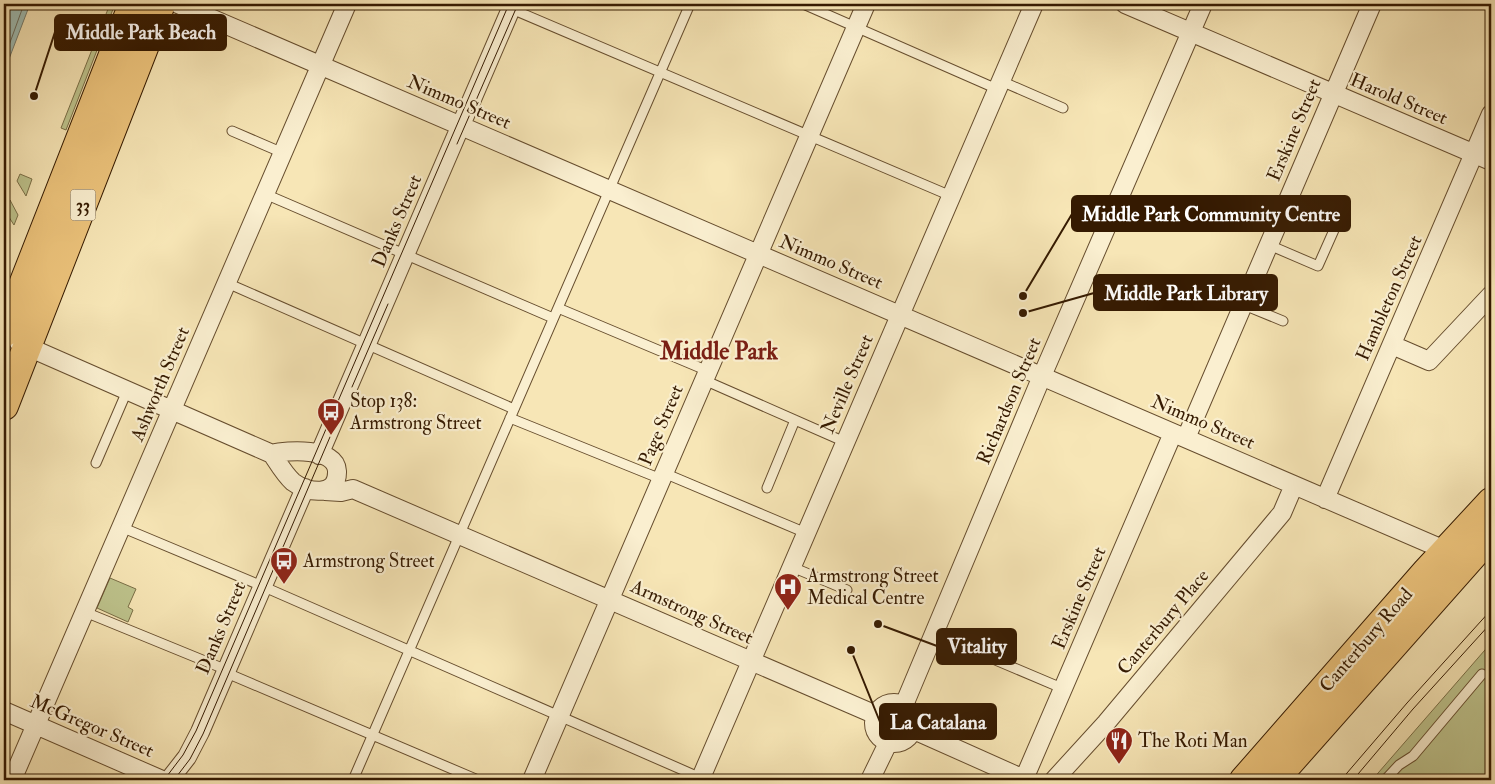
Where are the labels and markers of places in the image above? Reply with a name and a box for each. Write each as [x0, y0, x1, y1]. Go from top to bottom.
callout: Middle Park Beach [55, 15, 226, 50]
callout: Middle Park Community Centre [1072, 196, 1350, 231]
callout: Middle Park Library [1094, 275, 1277, 310]
place label: Stop 138: Armstrong Street [349, 389, 482, 435]
bus stop icon: Stop 138: Armstrong Street [316, 397, 346, 436]
bus stop icon: Armstrong Street [269, 546, 299, 585]
place label: Armstrong Street [302, 549, 435, 573]
place label: Armstrong Street Medical Centre [806, 564, 939, 610]
hospital icon: Armstrong Street Medical Centre [773, 572, 803, 611]
callout: Vitality [937, 629, 1016, 664]
callout: La Catalana [880, 704, 996, 739]
restaurant icon: The Roti Man [1104, 726, 1134, 765]
place label: The Roti Man [1138, 729, 1248, 753]

